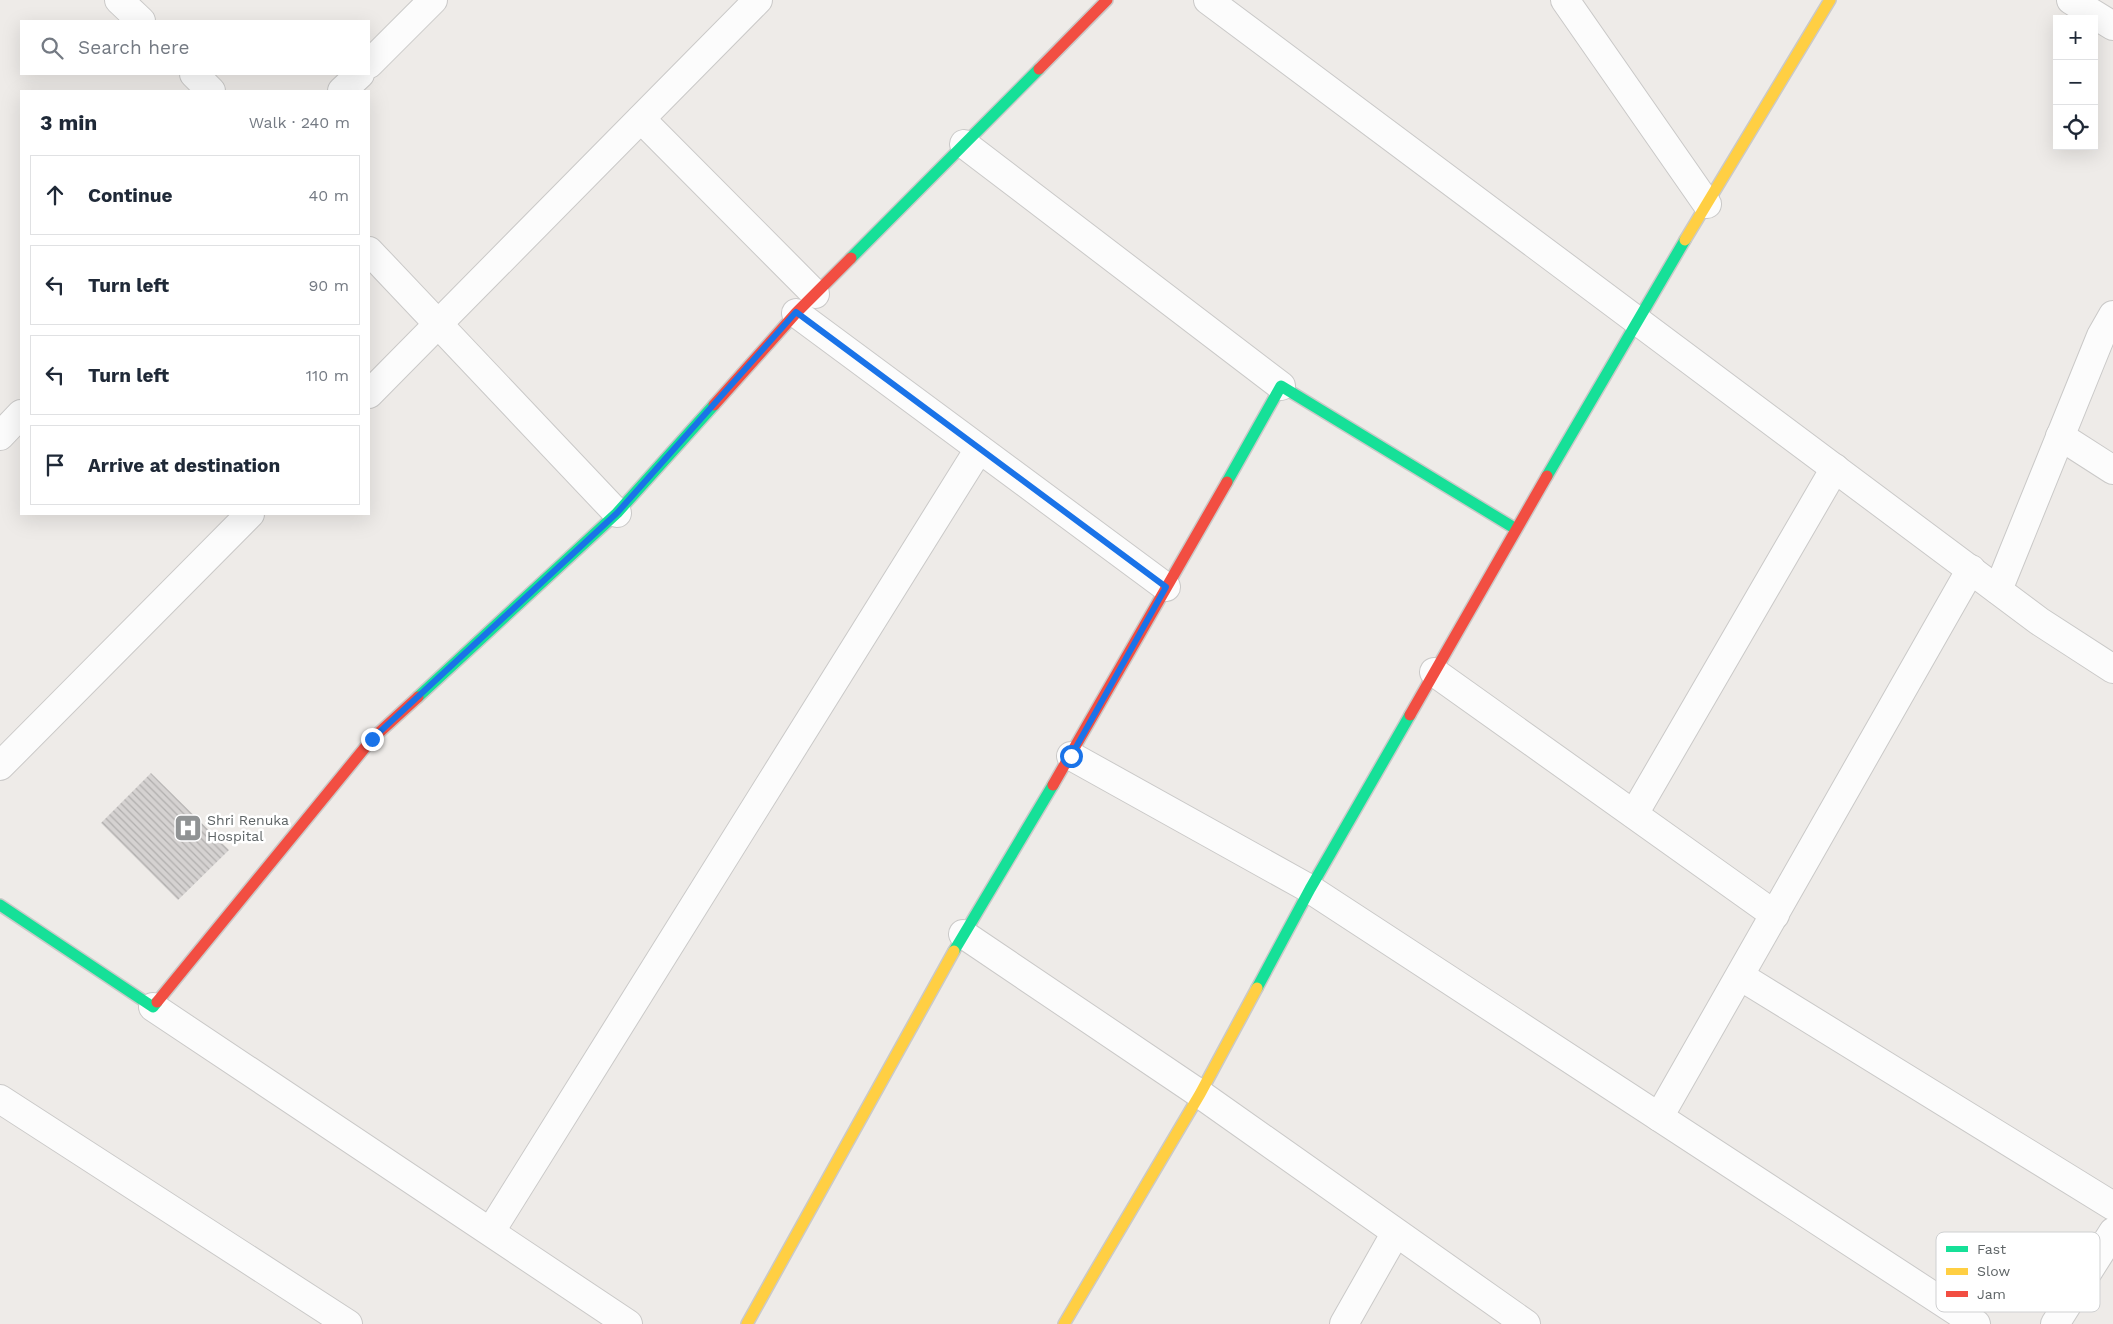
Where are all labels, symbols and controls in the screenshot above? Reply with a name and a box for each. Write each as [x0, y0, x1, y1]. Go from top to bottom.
map controls [2053, 15, 2098, 150]
button: + [2053, 15, 2098, 60]
search box [20, 20, 370, 75]
icon: search [38, 34, 66, 62]
text: Search here [78, 36, 189, 59]
button: − [2053, 60, 2098, 105]
button: locate [2053, 105, 2098, 150]
text: 3 min [40, 110, 97, 135]
text: Walk · 240 m [249, 113, 350, 132]
icon: ahead [41, 181, 69, 209]
text: Continue [88, 184, 172, 207]
text: 40 m [309, 186, 349, 205]
icon: left [41, 271, 69, 299]
text: Turn left [88, 274, 169, 297]
text: 90 m [308, 276, 349, 295]
icon: left [41, 361, 69, 389]
text: Turn left [88, 364, 169, 387]
text: 110 m [306, 366, 349, 385]
icon: arrive [41, 451, 69, 479]
text: Arrive at destination [88, 454, 280, 477]
route end [361, 728, 384, 751]
route start [1060, 745, 1083, 768]
place label: Shri Renuka Hospital [207, 812, 289, 844]
hospital icon: Shri Renuka Hospital [173, 813, 203, 843]
legend [1936, 1232, 2100, 1312]
text: Fast [1977, 1241, 2006, 1257]
text: Slow [1977, 1263, 2010, 1279]
text: Jam [1977, 1286, 2006, 1302]

